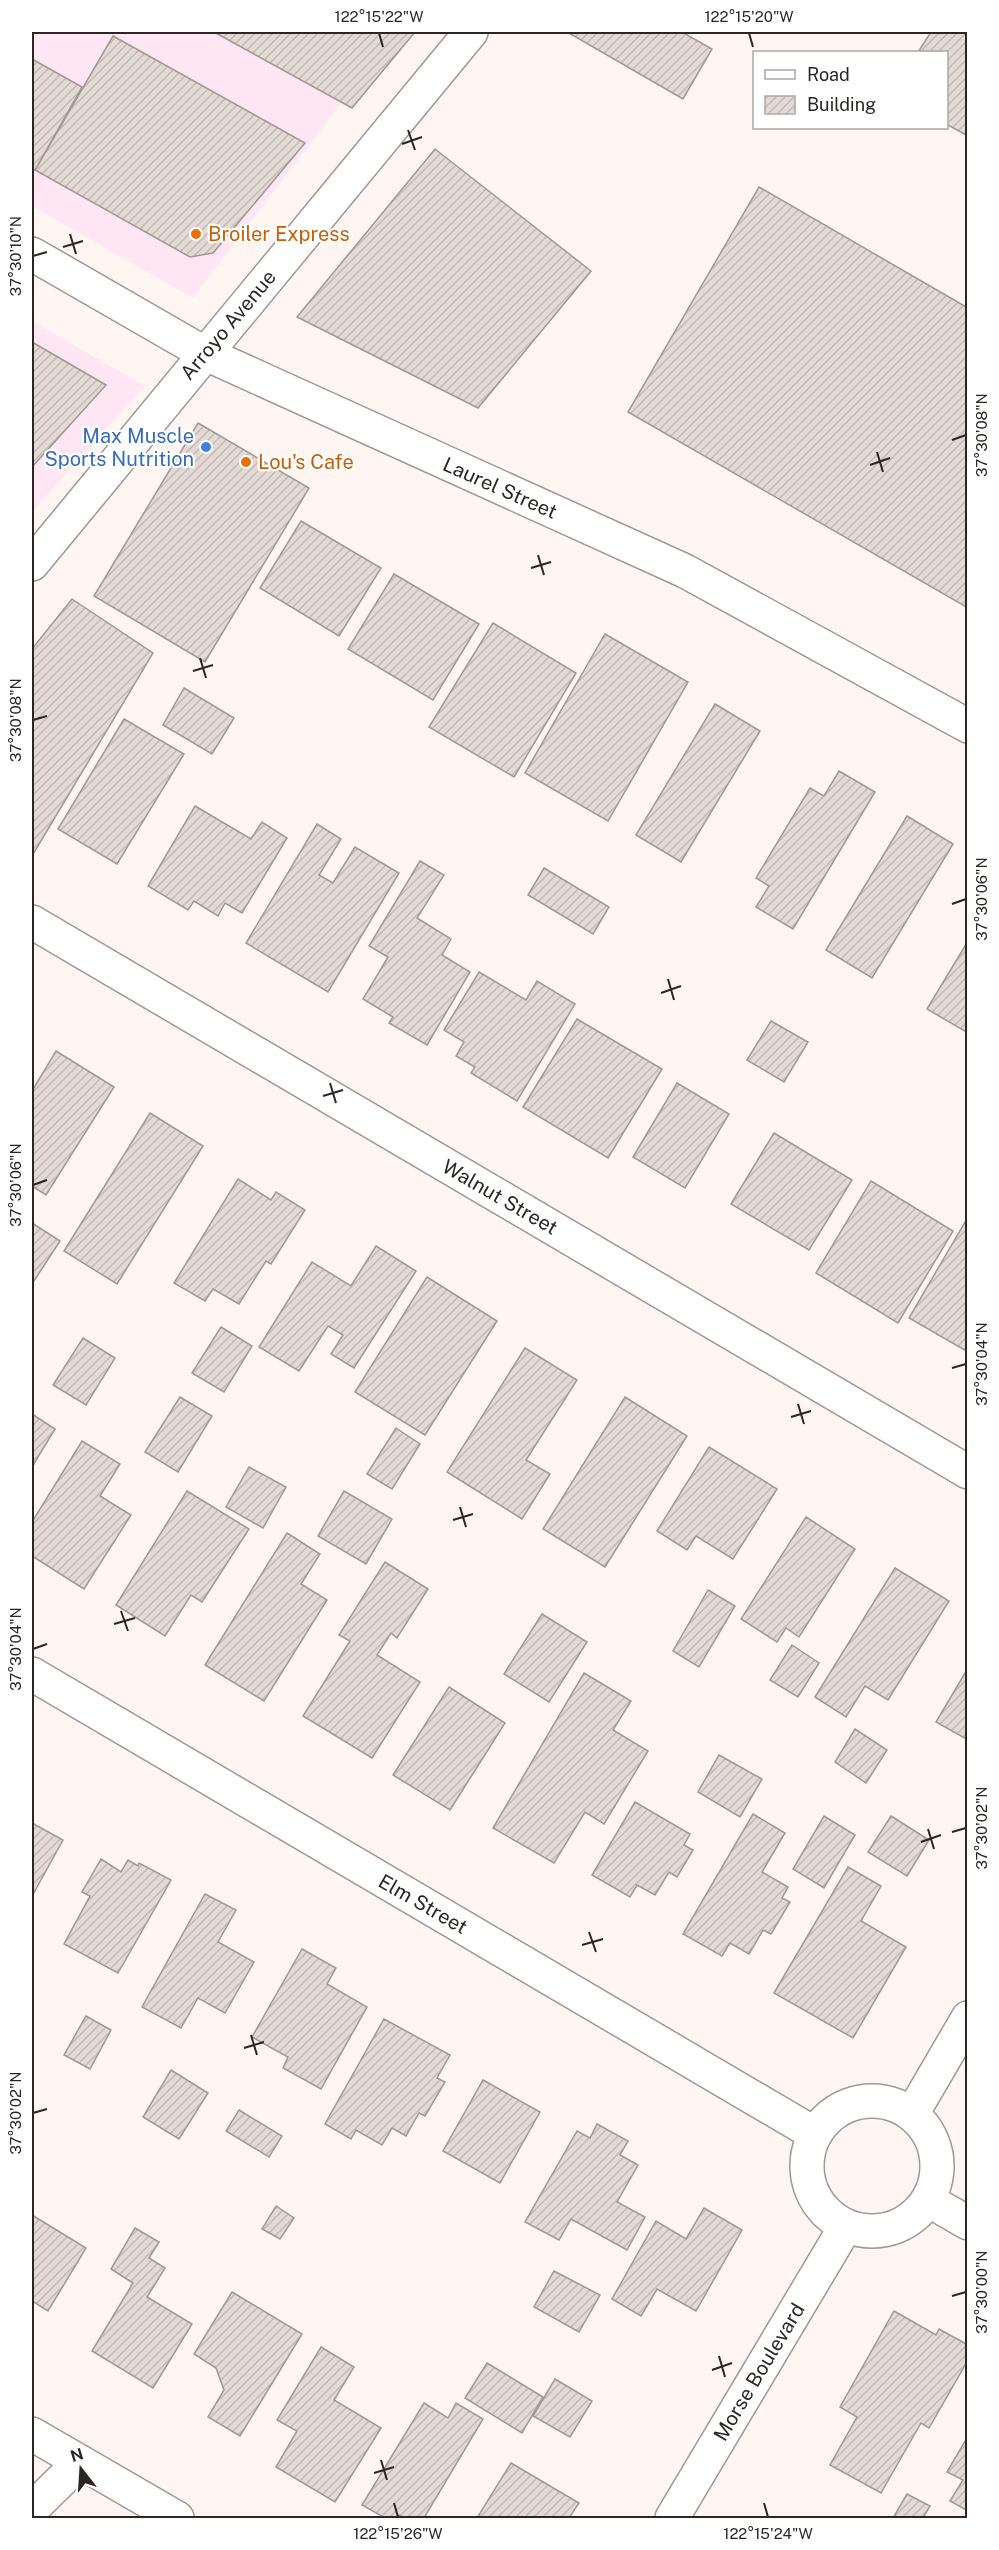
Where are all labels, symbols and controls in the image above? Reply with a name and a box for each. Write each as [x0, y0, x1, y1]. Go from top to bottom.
text: 122°15'22"W [335, 8, 423, 25]
text: 122°15'20"W [704, 8, 794, 25]
legend [753, 51, 948, 129]
text: Road [807, 64, 850, 85]
text: Building [807, 94, 876, 115]
text: 37°30'10"N [7, 216, 24, 296]
place label: Broiler Express [208, 222, 350, 246]
marker: Broiler Express [189, 227, 203, 241]
street label: Arroyo Avenue [175, 265, 281, 385]
text: 37°30'08"N [973, 393, 990, 477]
place label: Max Muscle Sports Nutrition [44, 424, 194, 471]
marker: Max Muscle Sports Nutrition [199, 440, 213, 454]
place label: Lou's Cafe [258, 450, 354, 474]
street label: Laurel Street [439, 452, 561, 524]
marker: Lou's Cafe [239, 455, 253, 469]
text: 37°30'08"N [7, 678, 24, 762]
text: 37°30'06"N [973, 857, 990, 941]
text: 37°30'06"N [7, 1143, 24, 1227]
street label: Walnut Street [438, 1154, 562, 1240]
text: 37°30'04"N [973, 1322, 990, 1406]
text: 37°30'04"N [7, 1607, 24, 1691]
text: 37°30'02"N [973, 1786, 990, 1870]
street label: Elm Street [374, 1869, 472, 1939]
text: 37°30'02"N [7, 2071, 24, 2155]
text: 37°30'00"N [973, 2250, 990, 2334]
street label: Morse Boulevard [708, 2299, 810, 2445]
north arrow [51, 2439, 111, 2499]
text: N [68, 2444, 86, 2466]
text: 122°15'26"W [353, 2525, 443, 2542]
text: 122°15'24"W [723, 2525, 813, 2542]

